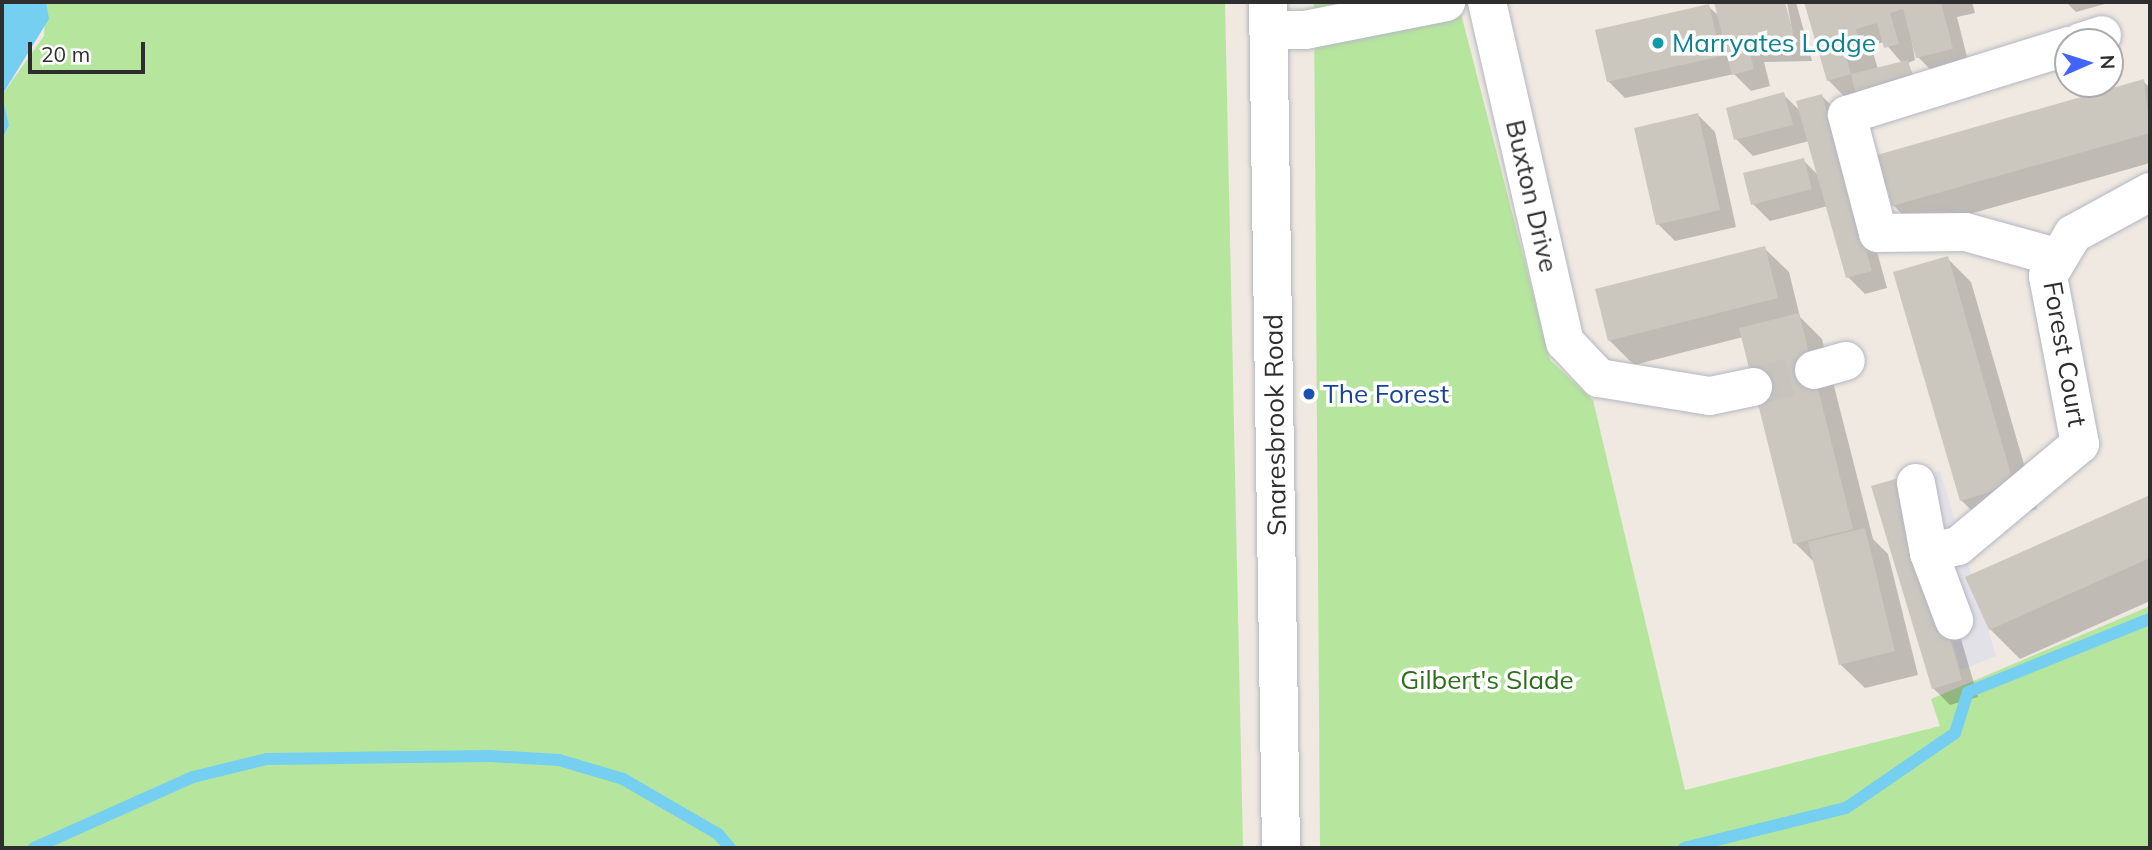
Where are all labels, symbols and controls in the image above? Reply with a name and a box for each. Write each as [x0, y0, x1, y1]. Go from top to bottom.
place label: Marryates Lodge [1672, 27, 1876, 59]
scale bar [32, 28, 149, 72]
north arrow [2054, 28, 2124, 98]
marker: Marryates Lodge [1650, 35, 1666, 51]
text: 20 m [41, 41, 90, 67]
text: N [2096, 54, 2120, 70]
street label: Buxton Drive [1499, 117, 1565, 275]
street label: Forest Court [2037, 279, 2093, 429]
street label: Snaresbrook Road [1257, 314, 1293, 536]
place label: The Forest [1323, 378, 1449, 410]
marker: The Forest [1301, 386, 1317, 402]
park label: Gilbert's Slade [1400, 664, 1574, 696]

